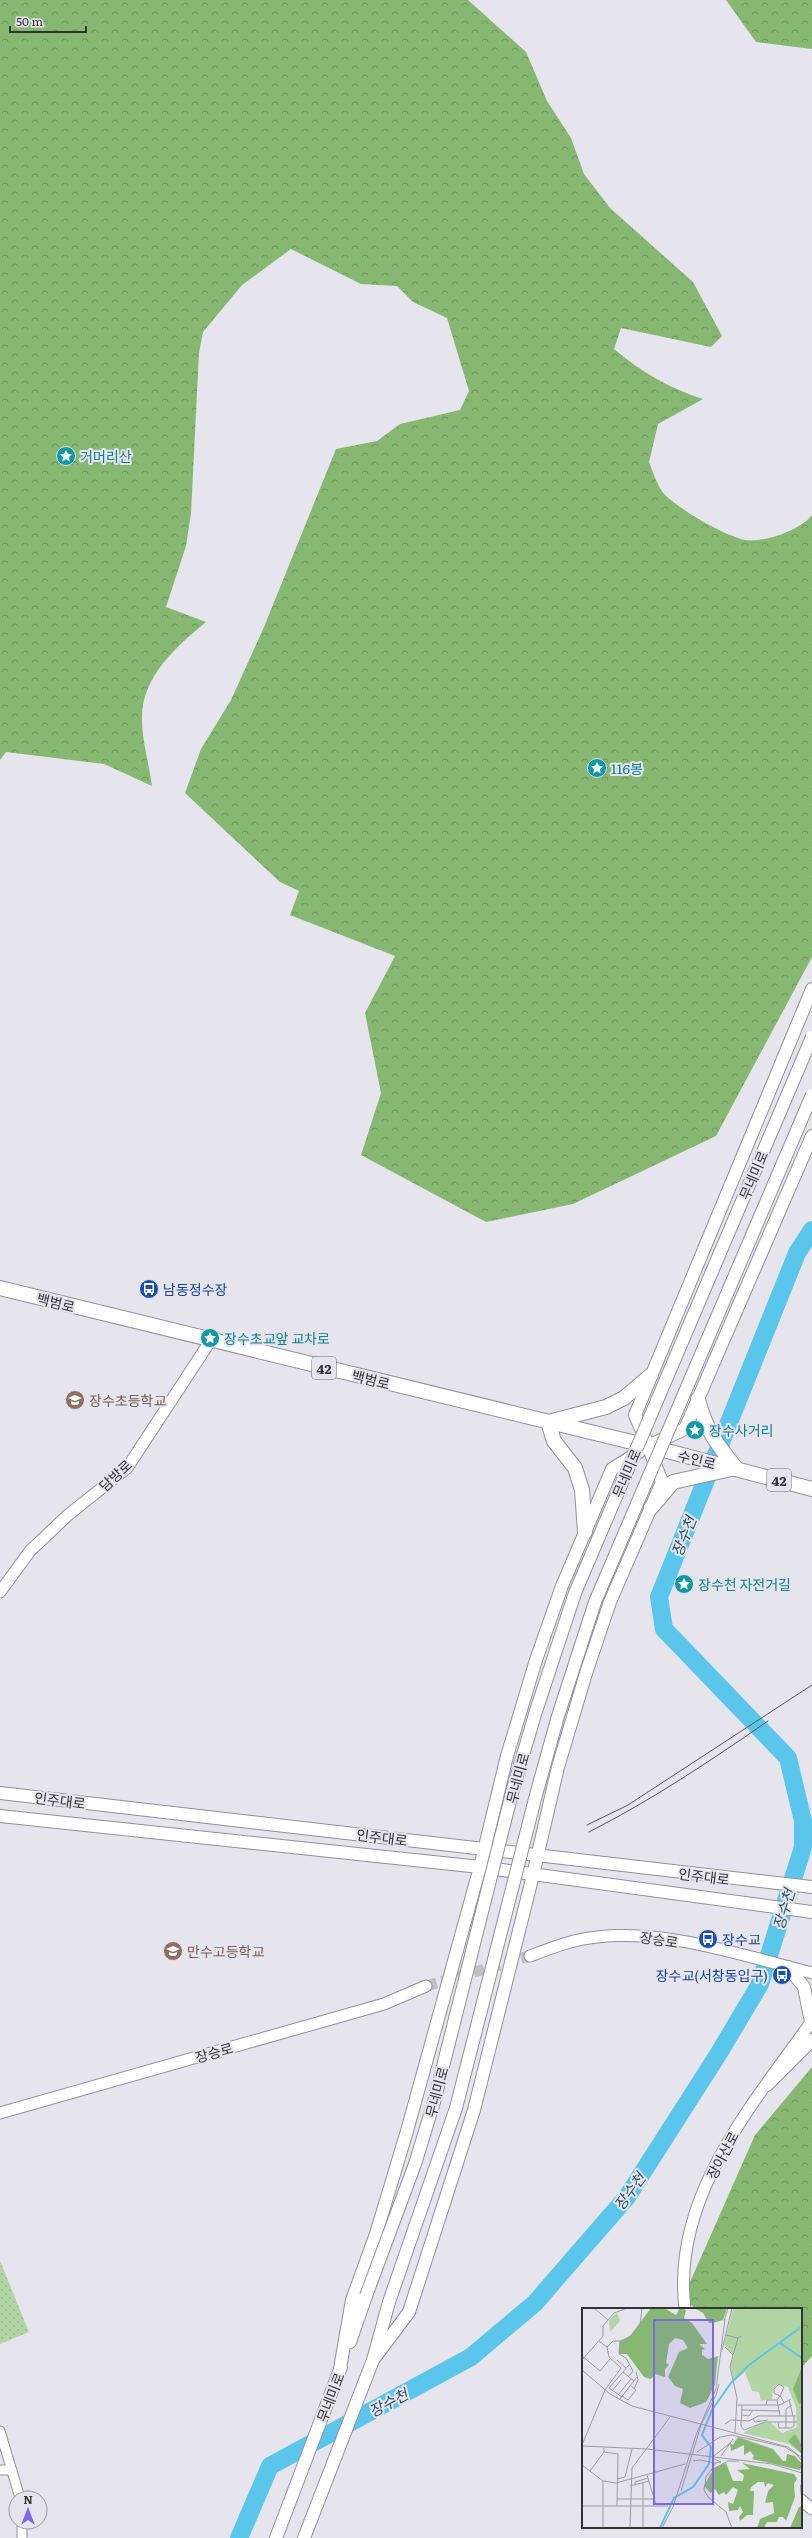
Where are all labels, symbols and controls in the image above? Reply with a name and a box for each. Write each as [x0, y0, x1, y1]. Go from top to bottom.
scale bar [10, 8, 86, 34]
text: 50 m [16, 12, 43, 30]
place icon: 거머리산 [55, 445, 77, 467]
place label: 거머리산 [80, 446, 132, 466]
place icon: 116봉 [586, 757, 608, 779]
place label: 116봉 [611, 758, 643, 778]
street label: 무네미로 [734, 1147, 772, 1203]
bus stop icon: 남동정수장 [138, 1278, 160, 1300]
place label: 남동정수장 [163, 1279, 228, 1299]
street label: 백범로 [35, 1288, 77, 1316]
place icon: 장수초교앞 교차로 [199, 1327, 221, 1349]
place label: 장수초교앞 교차로 [224, 1328, 330, 1348]
road number: 42 [312, 1357, 336, 1379]
street label: 백범로 [350, 1365, 392, 1393]
school or university icon: 장수초등학교 [64, 1389, 86, 1411]
place label: 장수초등학교 [89, 1390, 166, 1410]
place icon: 장수사거리 [684, 1419, 706, 1441]
place label: 장수사거리 [709, 1420, 773, 1440]
street label: 무네미로 [607, 1445, 645, 1501]
street label: 수인로 [676, 1445, 718, 1473]
street label: 담방로 [94, 1454, 136, 1495]
road number: 42 [767, 1469, 791, 1491]
water label: 장수천 [665, 1510, 702, 1560]
place icon: 장수천 자전거길 [673, 1573, 695, 1595]
place label: 장수천 자전거길 [698, 1574, 791, 1594]
street label: 무네미로 [501, 1750, 533, 1805]
street label: 인주대로 [33, 1787, 87, 1813]
street label: 인주대로 [355, 1824, 409, 1850]
street label: 인주대로 [677, 1863, 731, 1889]
water label: 장수천 [766, 1884, 801, 1932]
street label: 장승로 [638, 1926, 680, 1952]
bus stop icon: 장수교 [697, 1928, 719, 1950]
place label: 장수교 [722, 1929, 761, 1949]
school or university icon: 만수고등학교 [162, 1940, 184, 1962]
place label: 만수고등학교 [187, 1941, 264, 1961]
bus stop icon: 장수교(서창동입구) [771, 1964, 793, 1986]
place label: 장수교(서창동입구) [656, 1965, 768, 1985]
street label: 장승로 [193, 2037, 235, 2067]
street label: 무네미로 [420, 2064, 452, 2119]
street label: 장아산로 [701, 2127, 743, 2182]
water label: 장수천 [608, 2166, 652, 2215]
inset map [582, 2308, 802, 2528]
street label: 무네미로 [311, 2369, 349, 2425]
water label: 장수천 [364, 2381, 414, 2422]
north arrow [8, 2490, 48, 2530]
text: N [23, 2491, 33, 2507]

